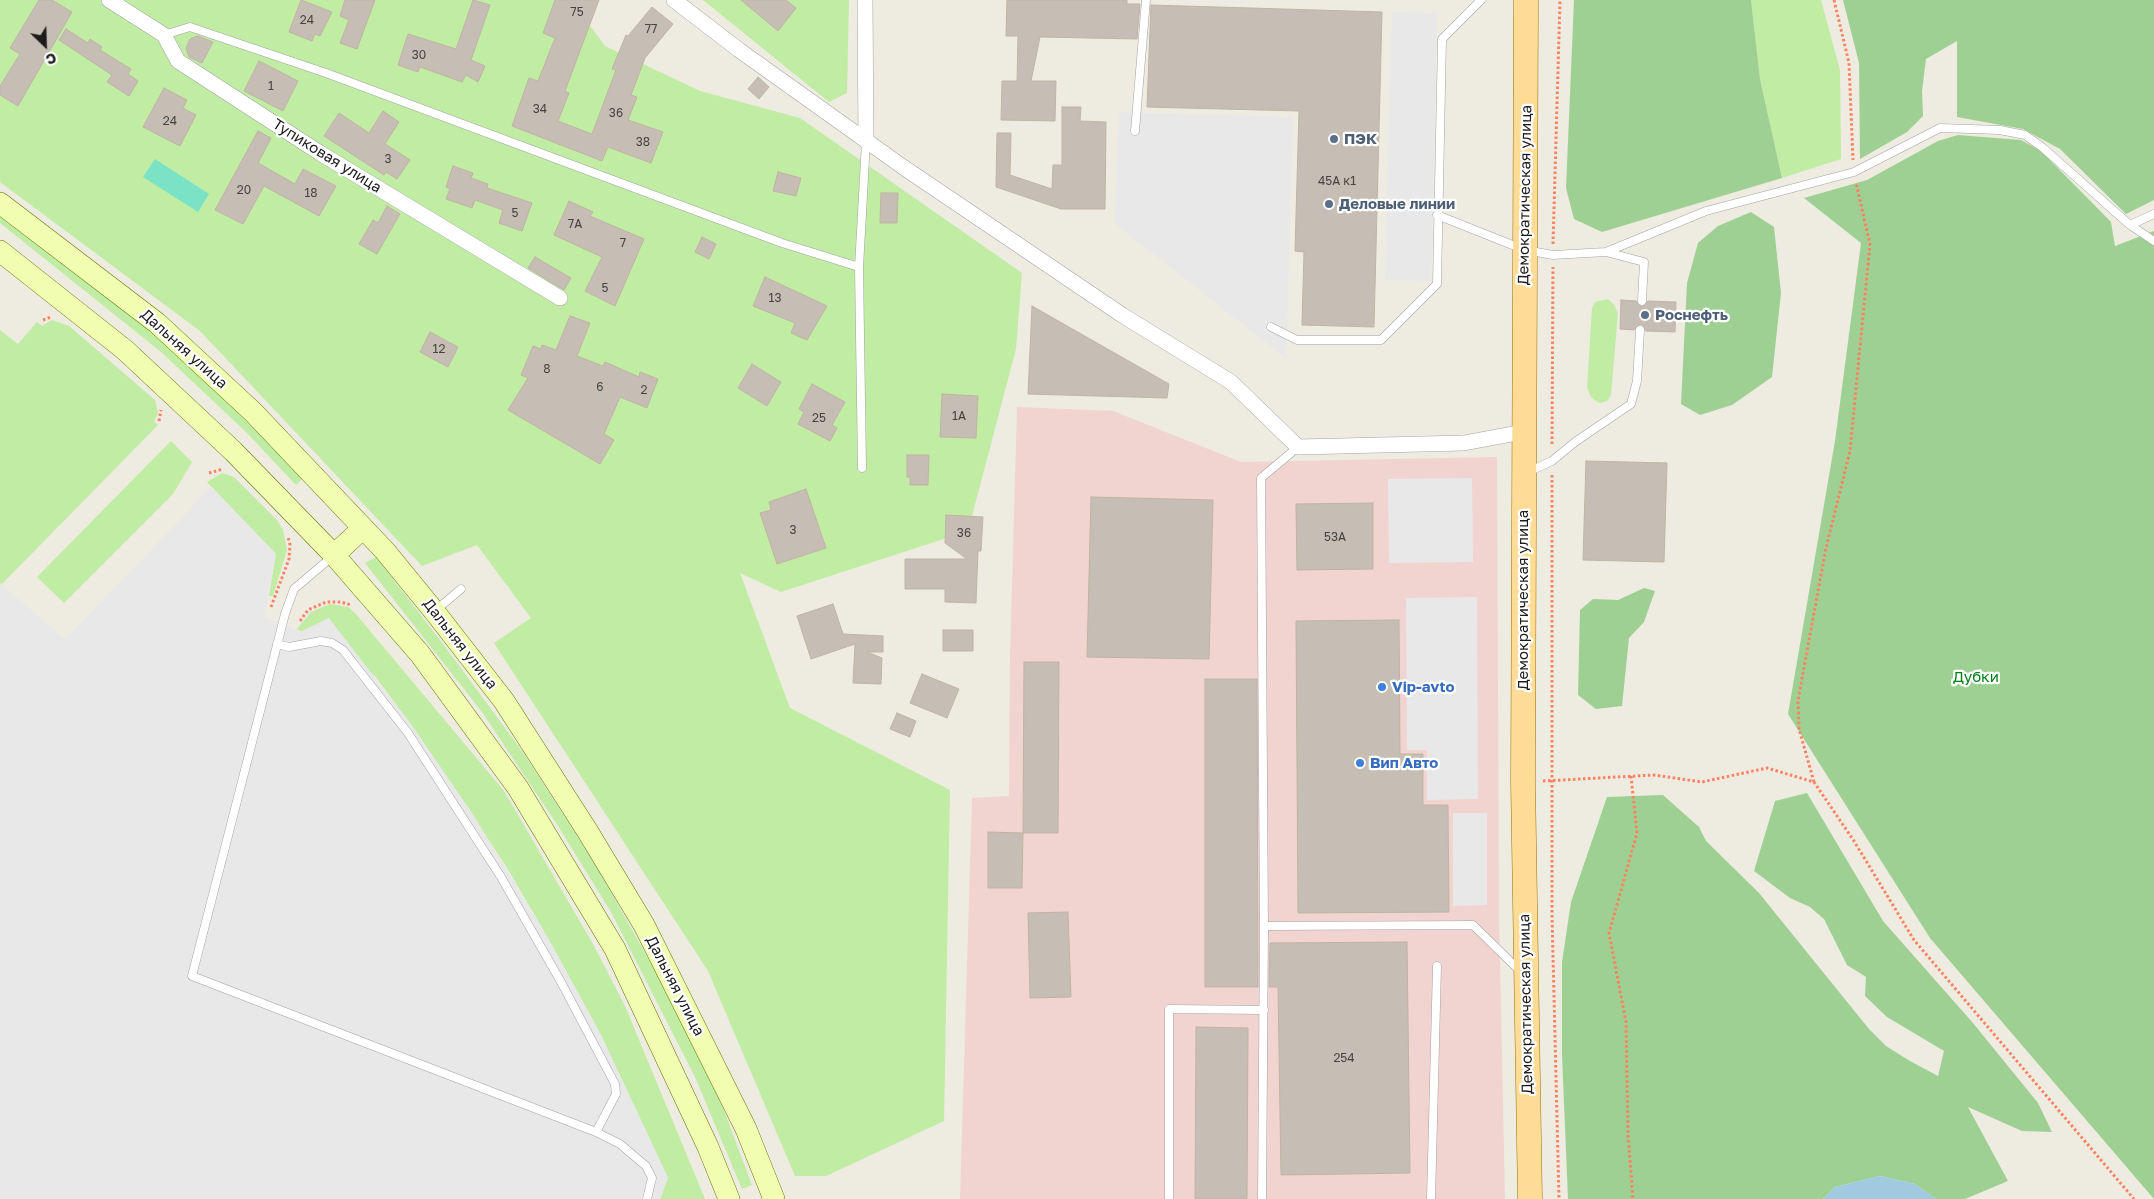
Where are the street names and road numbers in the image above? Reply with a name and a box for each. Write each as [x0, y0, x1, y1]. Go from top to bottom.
street label: Демократическая улица [1514, 105, 1536, 285]
street label: Тупиковая улица [269, 115, 385, 197]
street label: Дальняя улица [137, 306, 231, 392]
street label: Демократическая улица [1514, 510, 1532, 690]
street label: Дальняя улица [419, 595, 501, 693]
street label: Демократическая улица [1515, 914, 1537, 1094]
street label: Дальняя улица [642, 933, 708, 1039]

